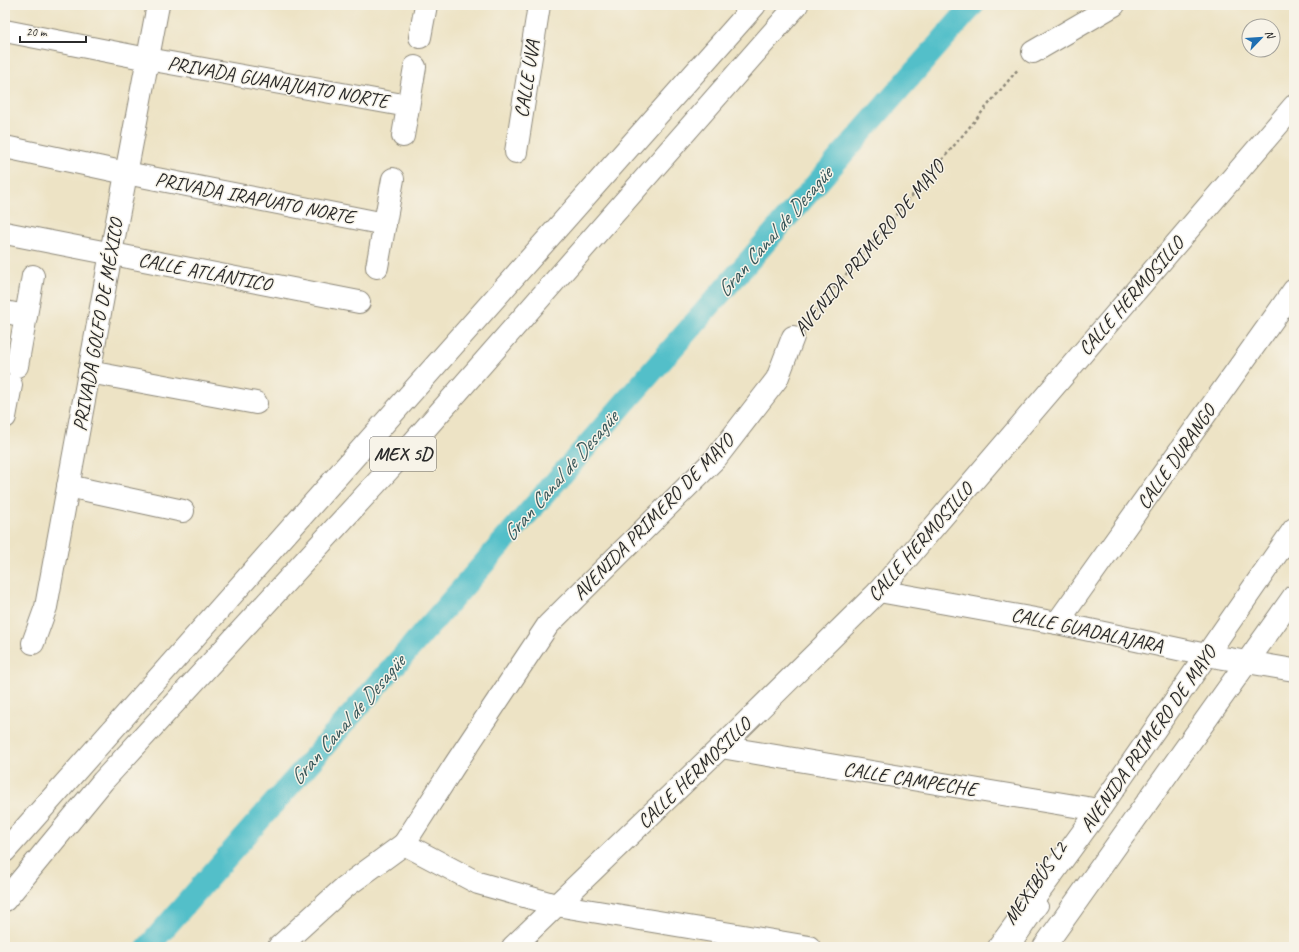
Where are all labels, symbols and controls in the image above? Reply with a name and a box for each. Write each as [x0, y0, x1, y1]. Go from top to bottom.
scale bar [20, 18, 86, 44]
north arrow [1241, 18, 1281, 58]
text: 20 m [26, 24, 48, 40]
text: N [1262, 28, 1279, 42]
street label: CALLE UVA [509, 38, 546, 119]
street label: PRIVADA GUANAJUATO NORTE [166, 50, 393, 114]
street label: AVENIDA PRIMERO DE MAYO [788, 154, 951, 341]
water label: Gran Canal de Desagüe [711, 159, 840, 302]
street label: PRIVADA IRAPUATO NORTE [153, 166, 359, 230]
street label: PRIVADA GOLFO DE MÉXICO [67, 215, 129, 433]
street label: CALLE HERMOSILLO [1073, 230, 1191, 360]
street label: CALLE ATLÁNTICO [136, 247, 276, 298]
street label: CALLE DURANGO [1131, 398, 1222, 514]
water label: Gran Canal de Desagüe [497, 403, 626, 546]
street label: AVENIDA PRIMERO DE MAYO [567, 427, 740, 605]
road number: MEX 5D [370, 437, 436, 471]
street label: CALLE HERMOSILLO [862, 476, 980, 606]
street label: CALLE GUADALAJARA [1009, 602, 1166, 658]
street label: AVENIDA PRIMERO DE MAYO [1074, 640, 1223, 837]
water label: Gran Canal de Desagüe [284, 647, 413, 790]
street label: CALLE HERMOSILLO [632, 711, 758, 834]
street label: CALLE CAMPECHE [842, 756, 981, 802]
street label: MEXIBÚS L2 [997, 835, 1074, 929]

